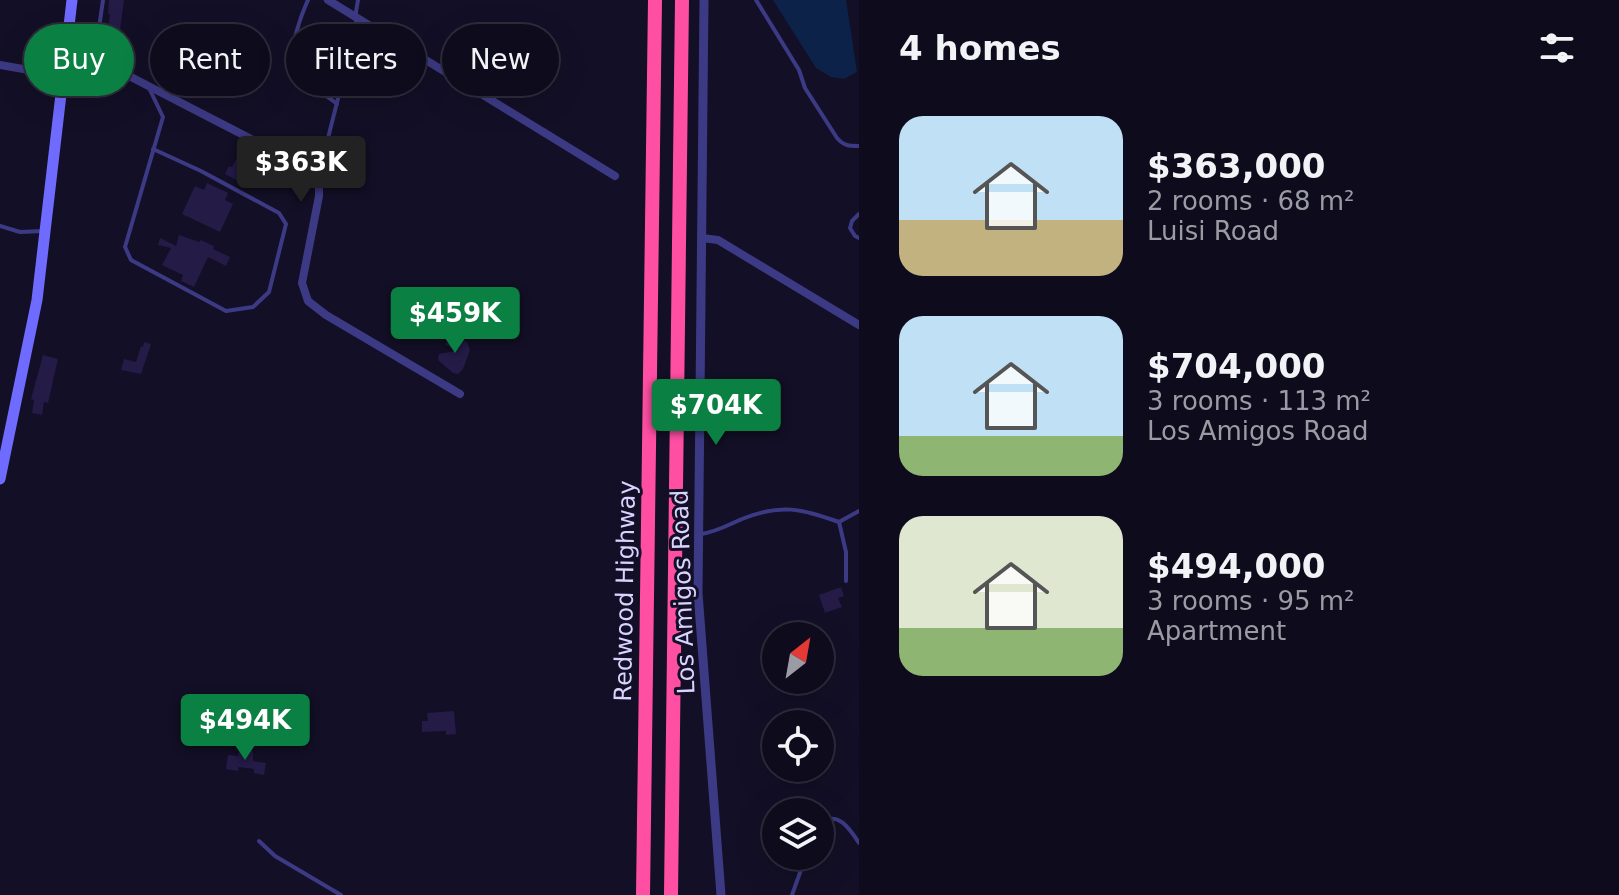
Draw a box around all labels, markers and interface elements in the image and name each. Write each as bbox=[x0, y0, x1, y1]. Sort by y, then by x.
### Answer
chip: Buy bbox=[24, 24, 134, 96]
chip: Rent bbox=[150, 24, 270, 96]
chip: Filters bbox=[286, 24, 426, 96]
chip: New bbox=[442, 24, 559, 96]
icon: filters bbox=[1535, 26, 1579, 70]
text: 4 homes bbox=[899, 28, 1061, 68]
pin: $363K bbox=[245, 136, 357, 204]
text: $363,000 bbox=[1147, 146, 1326, 186]
text: $363K bbox=[255, 147, 347, 177]
icon: home bbox=[963, 148, 1059, 244]
text: 2 rooms · 68 m² bbox=[1147, 186, 1355, 216]
text: Luisi Road bbox=[1147, 216, 1279, 246]
pin: $459K bbox=[399, 287, 511, 355]
text: $459K bbox=[409, 298, 501, 328]
text: $704,000 bbox=[1147, 346, 1326, 386]
icon: home bbox=[963, 348, 1059, 444]
pin: $704K bbox=[660, 379, 772, 447]
text: 3 rooms · 113 m² bbox=[1147, 386, 1371, 416]
text: $704K bbox=[670, 390, 762, 420]
text: Los Amigos Road bbox=[1147, 416, 1369, 446]
street label: Redwood Highway bbox=[609, 480, 641, 702]
street label: Los Amigos Road bbox=[665, 489, 701, 695]
text: $494,000 bbox=[1147, 546, 1326, 586]
icon: home bbox=[963, 548, 1059, 644]
text: 3 rooms · 95 m² bbox=[1147, 586, 1355, 616]
text: Apartment bbox=[1147, 616, 1286, 646]
north arrow bbox=[762, 622, 834, 694]
map controls bbox=[762, 622, 834, 870]
pin: $494K bbox=[189, 694, 301, 762]
text: $494K bbox=[199, 705, 291, 735]
button: locate bbox=[762, 710, 834, 782]
button: layers bbox=[762, 798, 834, 870]

